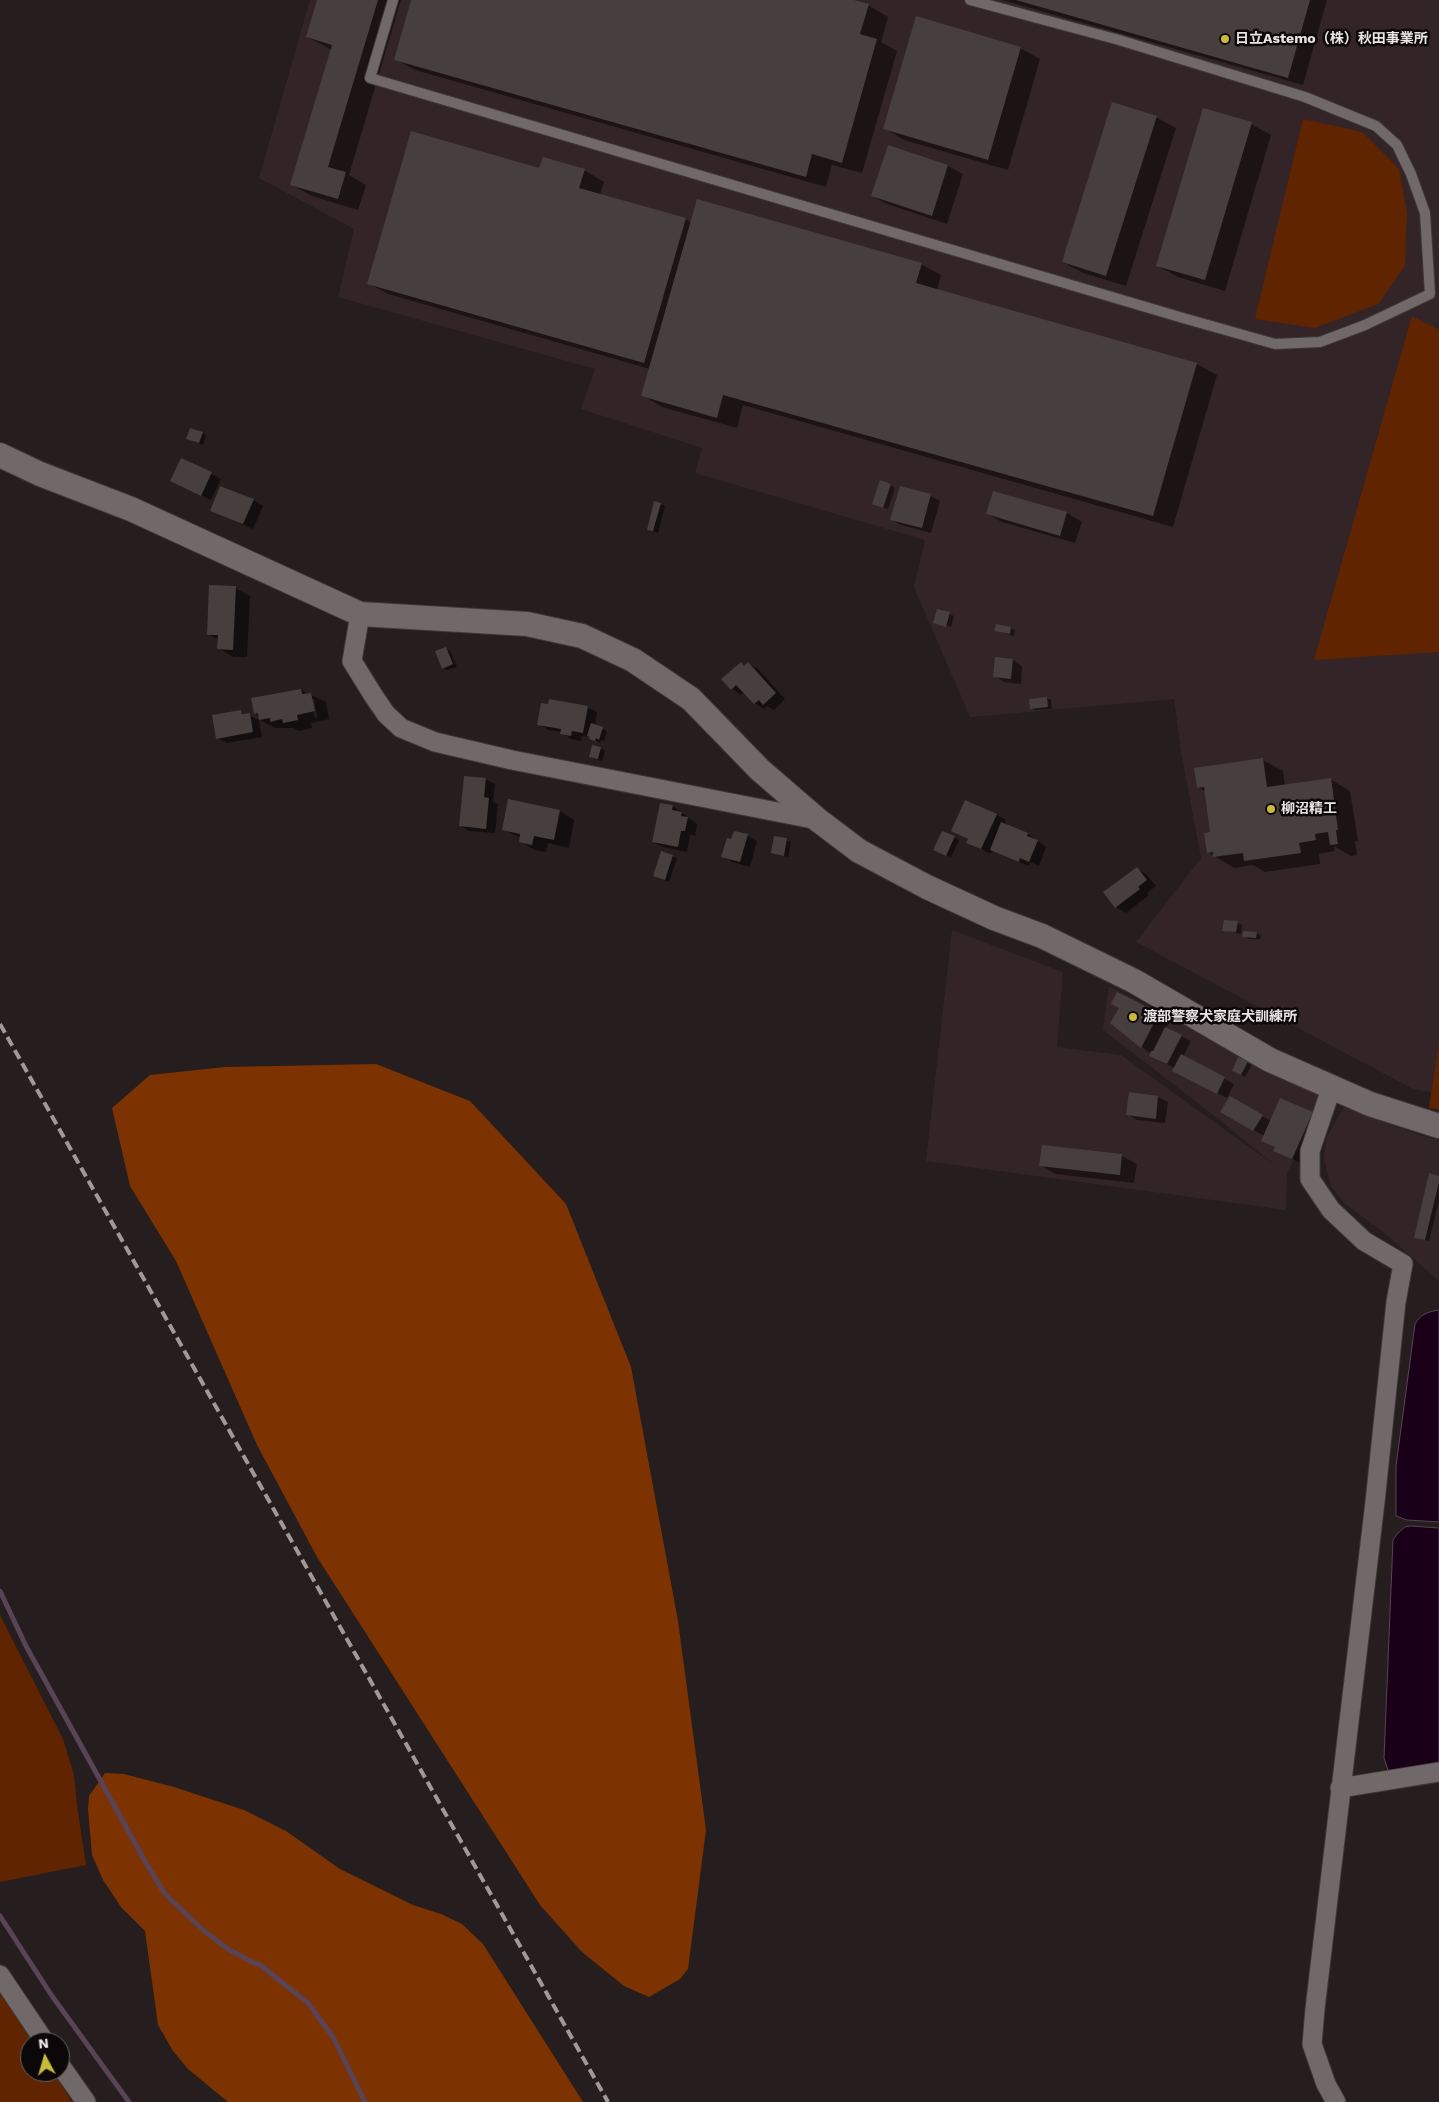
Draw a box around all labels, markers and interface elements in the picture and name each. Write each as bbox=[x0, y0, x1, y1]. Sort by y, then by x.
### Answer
place label: 日立Astemo（株）秋田事業所 bbox=[1235, 31, 1428, 47]
marker: 日立Astemo（株）秋田事業所 bbox=[1219, 33, 1231, 45]
place label: 柳沼精工 bbox=[1281, 801, 1337, 817]
marker: 柳沼精工 bbox=[1265, 803, 1277, 815]
place label: 渡部警察犬家庭犬訓練所 bbox=[1143, 1009, 1297, 1025]
marker: 渡部警察犬家庭犬訓練所 bbox=[1127, 1011, 1139, 1023]
north arrow bbox=[20, 2032, 70, 2082]
text: N bbox=[38, 2035, 50, 2052]

